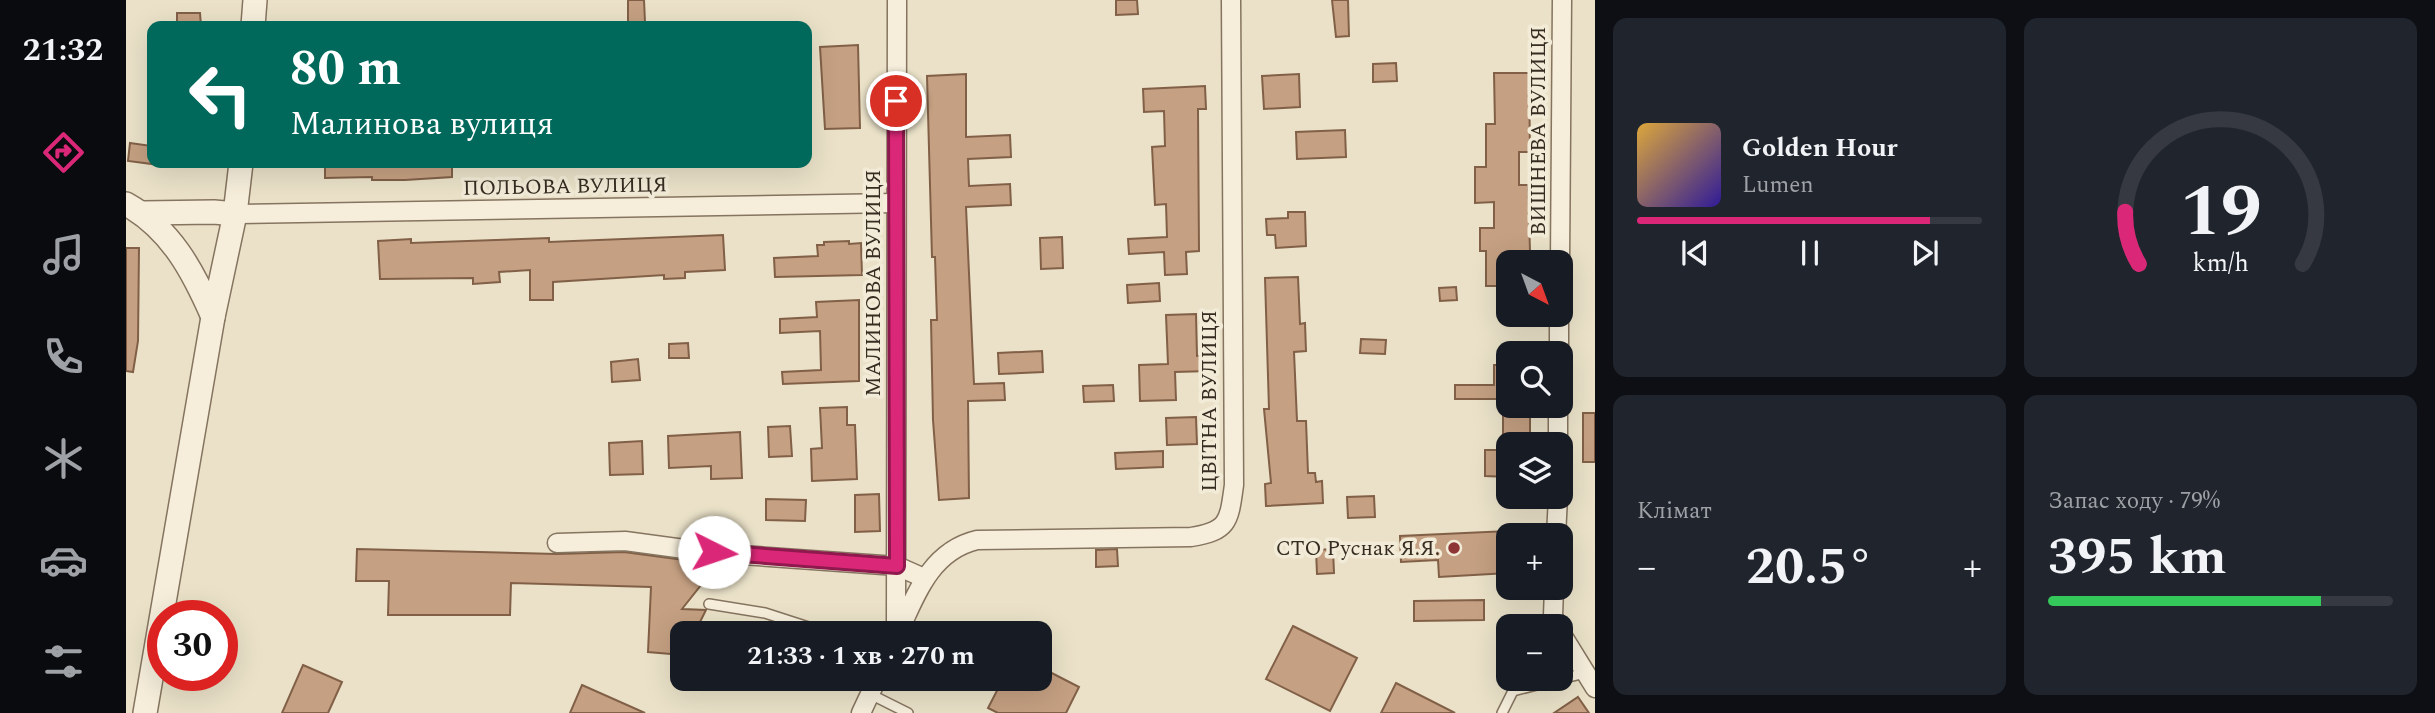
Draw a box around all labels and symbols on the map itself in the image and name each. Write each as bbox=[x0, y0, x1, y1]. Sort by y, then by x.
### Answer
street label: ВИШНЕВА ВУЛИЦЯ bbox=[1523, 26, 1555, 236]
pin bbox=[866, 71, 926, 131]
street label: ПОЛЬОВА ВУЛИЦЯ bbox=[463, 169, 667, 205]
street label: МАЛИНОВА ВУЛИЦЯ bbox=[858, 169, 890, 397]
north arrow bbox=[1496, 250, 1573, 327]
street label: ЦВІТНА ВУЛИЦЯ bbox=[1194, 310, 1226, 492]
position arrow bbox=[677, 515, 751, 589]
place label: СТО Руснак Я.Я. bbox=[1276, 533, 1440, 565]
marker: СТО Руснак Я.Я. bbox=[1446, 540, 1462, 556]
speed limit sign: 30 bbox=[147, 600, 238, 691]

